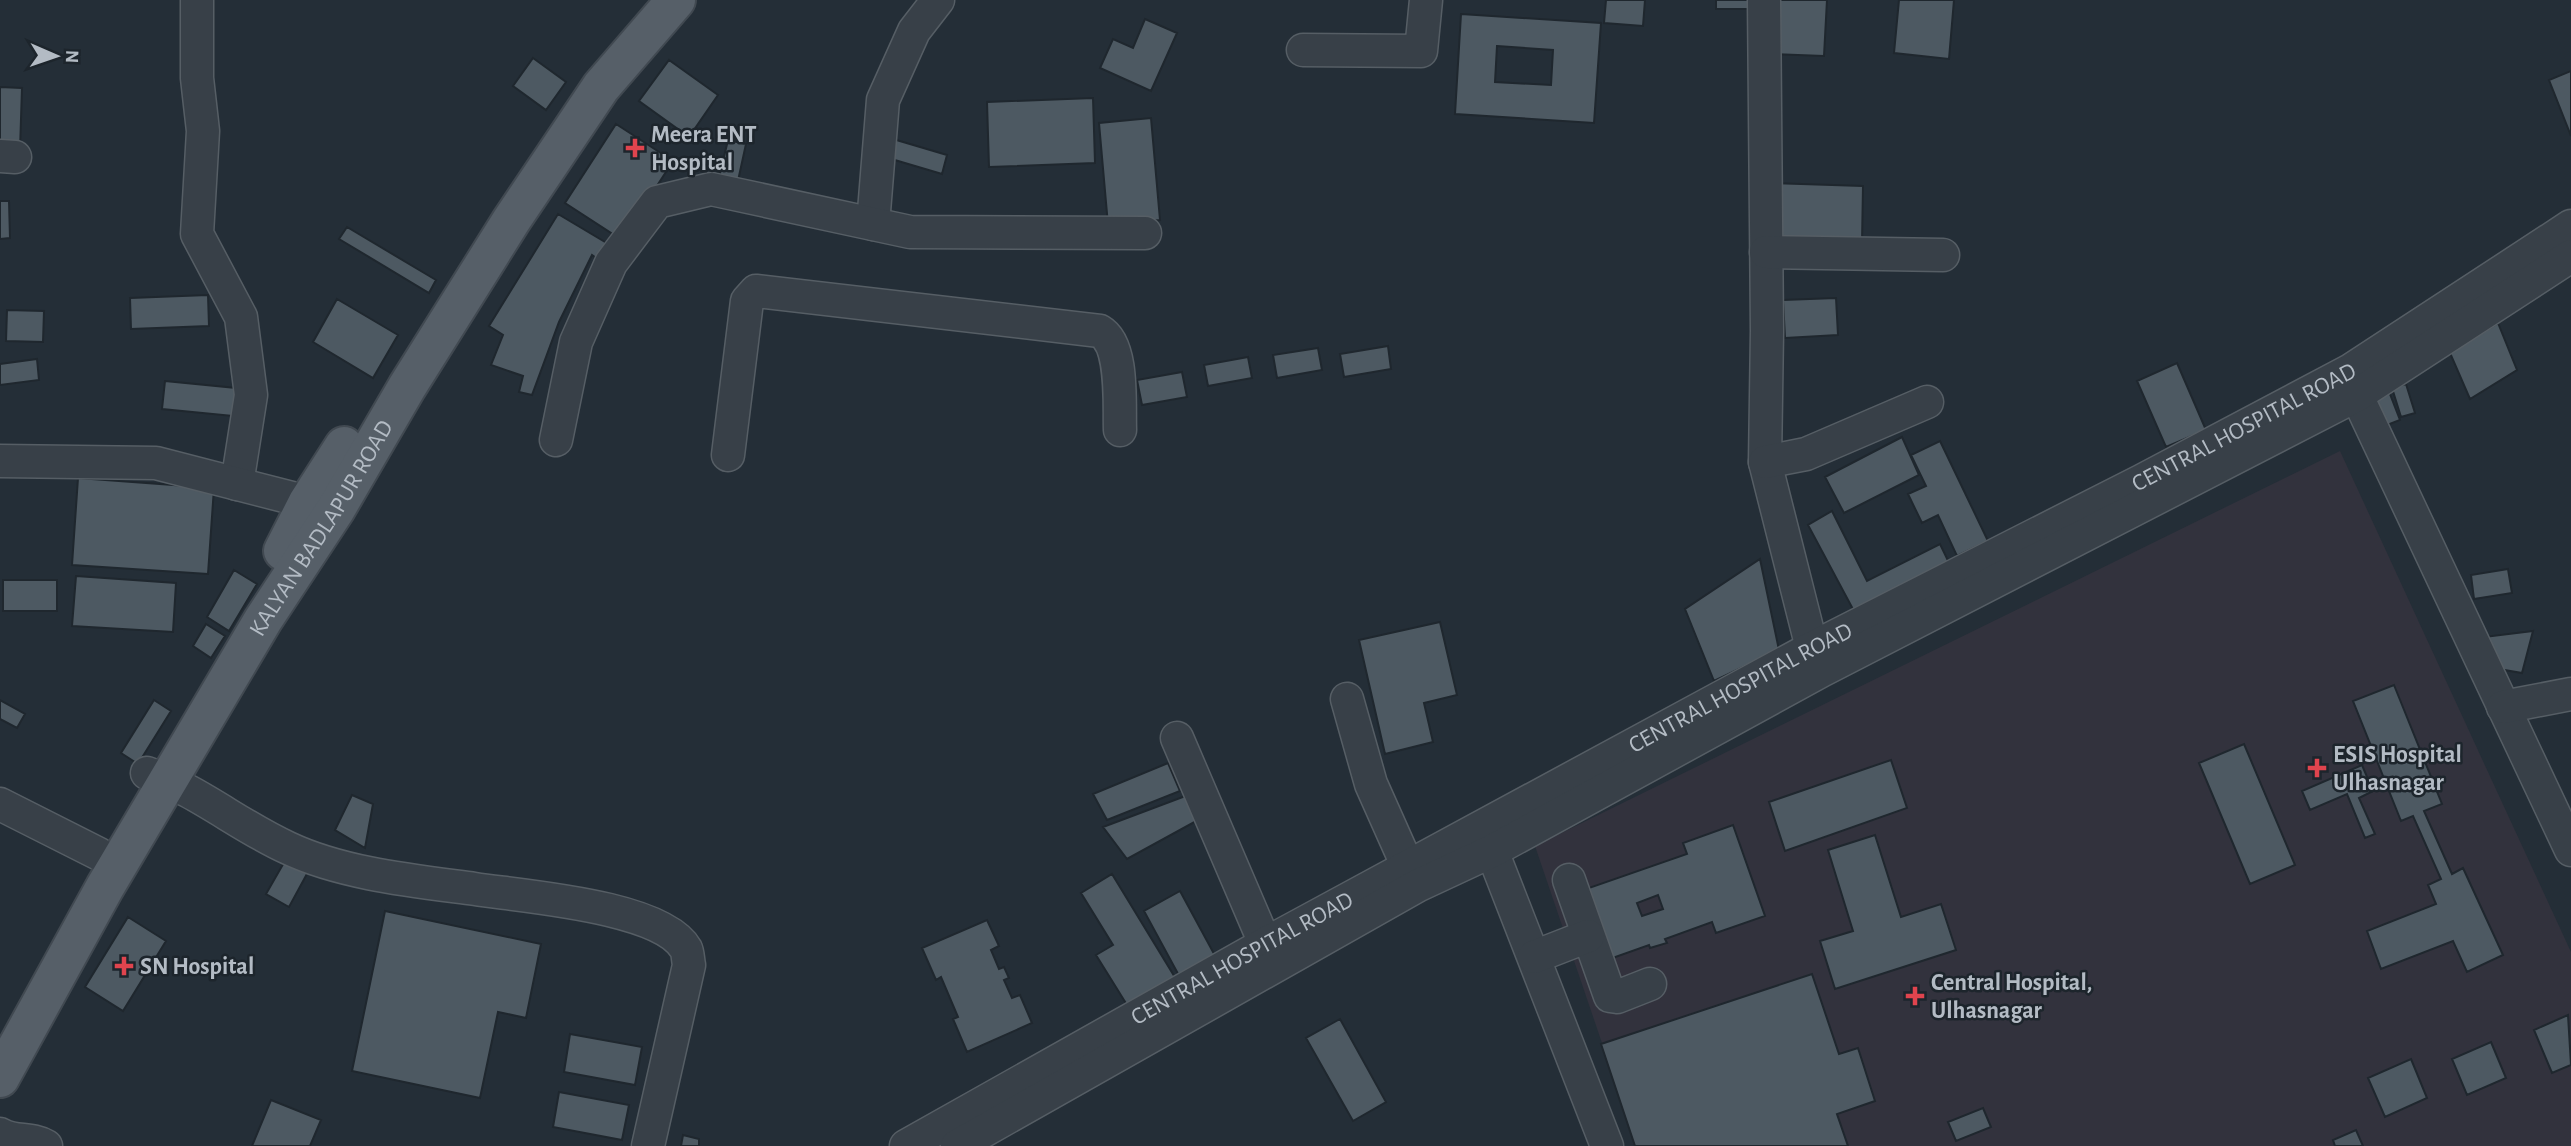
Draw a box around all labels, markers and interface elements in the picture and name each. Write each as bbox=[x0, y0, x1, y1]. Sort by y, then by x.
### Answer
north arrow bbox=[21, 21, 91, 91]
text: N bbox=[62, 50, 81, 63]
place label: Meera ENT Hospital bbox=[651, 123, 756, 175]
marker: Meera ENT Hospital bbox=[625, 138, 645, 158]
street label: CENTRAL HOSPITAL ROAD bbox=[2128, 359, 2360, 497]
street label: KALYAN BADLAPUR ROAD bbox=[245, 416, 398, 641]
street label: CENTRAL HOSPITAL ROAD bbox=[1625, 619, 1856, 758]
place label: ESIS Hospital Ulhasnagar bbox=[2333, 743, 2462, 795]
marker: ESIS Hospital Ulhasnagar bbox=[2307, 758, 2327, 778]
street label: CENTRAL HOSPITAL ROAD bbox=[1127, 888, 1357, 1030]
place label: SN Hospital bbox=[140, 955, 254, 979]
marker: SN Hospital bbox=[114, 956, 134, 976]
place label: Central Hospital, Ulhasnagar bbox=[1931, 971, 2092, 1023]
marker: Central Hospital, Ulhasnagar bbox=[1905, 986, 1925, 1006]

